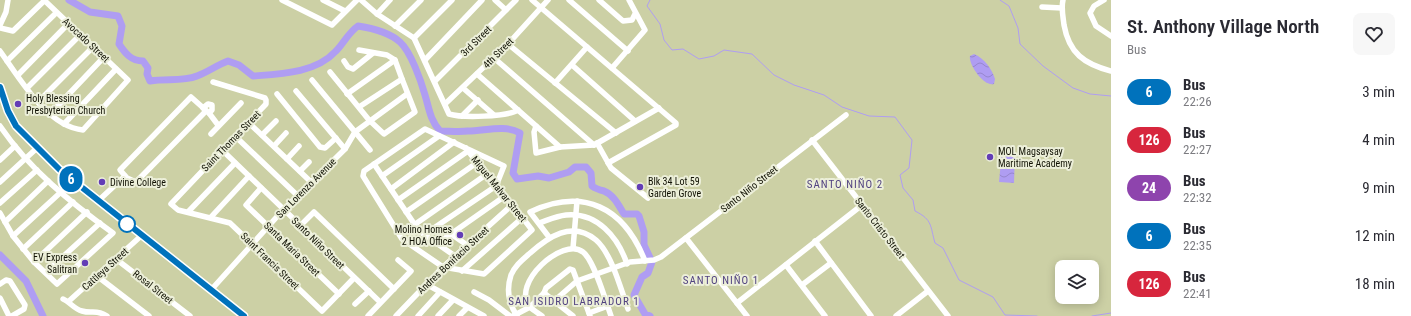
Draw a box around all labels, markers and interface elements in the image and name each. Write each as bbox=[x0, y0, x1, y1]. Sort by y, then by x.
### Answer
button: heart bbox=[1353, 13, 1395, 55]
text: St. Anthony Village North bbox=[1127, 15, 1319, 38]
street label: Avocado Street bbox=[60, 16, 112, 64]
street label: 3rd Street bbox=[458, 23, 494, 59]
street label: 4th Street bbox=[481, 35, 516, 70]
text: Bus bbox=[1127, 42, 1146, 57]
text: Bus bbox=[1183, 76, 1206, 94]
text: 3 min bbox=[1362, 83, 1395, 101]
text: 6 bbox=[1145, 84, 1153, 100]
place label: Holy Blessing Presbyterian Church bbox=[26, 93, 106, 116]
text: 22:26 bbox=[1183, 94, 1212, 109]
marker: Holy Blessing Presbyterian Church bbox=[13, 99, 23, 109]
street label: Saint Thomas Street bbox=[199, 108, 263, 174]
text: Bus bbox=[1183, 124, 1206, 142]
text: 4 min bbox=[1362, 131, 1395, 149]
text: 126 bbox=[1138, 132, 1160, 148]
text: 22:27 bbox=[1183, 142, 1212, 157]
place label: MOL Magsaysay Maritime Academy bbox=[998, 146, 1072, 169]
marker: MOL Magsaysay Maritime Academy bbox=[985, 152, 995, 162]
street label: Miguel Malvar Street bbox=[469, 154, 529, 224]
street label: San Lorenzo Avenue bbox=[274, 156, 338, 220]
street label: Santo Niño Street bbox=[718, 163, 780, 215]
line badge: 6 bbox=[58, 166, 84, 192]
text: 6 bbox=[67, 171, 75, 187]
text: Bus bbox=[1183, 172, 1206, 190]
place label: Blk 34 Lot 59 Garden Grove bbox=[648, 176, 701, 199]
marker: Divine College bbox=[97, 177, 107, 187]
place label: Divine College bbox=[110, 177, 166, 188]
district label: SANTO NIÑO 2 bbox=[807, 178, 883, 191]
text: 9 min bbox=[1362, 179, 1395, 197]
text: 24 bbox=[1142, 180, 1156, 196]
marker: Blk 34 Lot 59 Garden Grove bbox=[635, 182, 645, 192]
text: 22:32 bbox=[1183, 190, 1212, 205]
street label: Santo Cristo Street bbox=[853, 195, 907, 261]
unlabelled marker bbox=[118, 215, 136, 233]
street label: Santo Niño Street bbox=[289, 215, 347, 271]
street label: Santa Maria Street bbox=[262, 220, 322, 278]
text: Bus bbox=[1183, 220, 1206, 238]
place label: Molino Homes 2 HOA Office bbox=[395, 224, 452, 247]
street label: Andres Bonifacio Street bbox=[415, 224, 491, 296]
text: 12 min bbox=[1355, 227, 1395, 245]
text: 6 bbox=[1145, 228, 1153, 244]
street label: Saint Francis Street bbox=[239, 230, 301, 292]
marker: Molino Homes 2 HOA Office bbox=[455, 230, 465, 240]
text: 22:35 bbox=[1183, 238, 1212, 253]
street label: Cattleya Street bbox=[80, 246, 130, 292]
place label: EV Express Salitran bbox=[33, 252, 77, 275]
marker: EV Express Salitran bbox=[80, 258, 90, 268]
map controls bbox=[1055, 260, 1099, 304]
button: layers bbox=[1055, 260, 1099, 304]
street label: Rosal Street bbox=[131, 268, 175, 306]
text: Bus bbox=[1183, 268, 1206, 286]
district label: SANTO NIÑO 1 bbox=[683, 274, 759, 287]
text: 18 min bbox=[1355, 275, 1395, 293]
text: 126 bbox=[1138, 276, 1160, 292]
text: 22:41 bbox=[1183, 286, 1212, 301]
district label: SAN ISIDRO LABRADOR 1 bbox=[508, 295, 640, 308]

